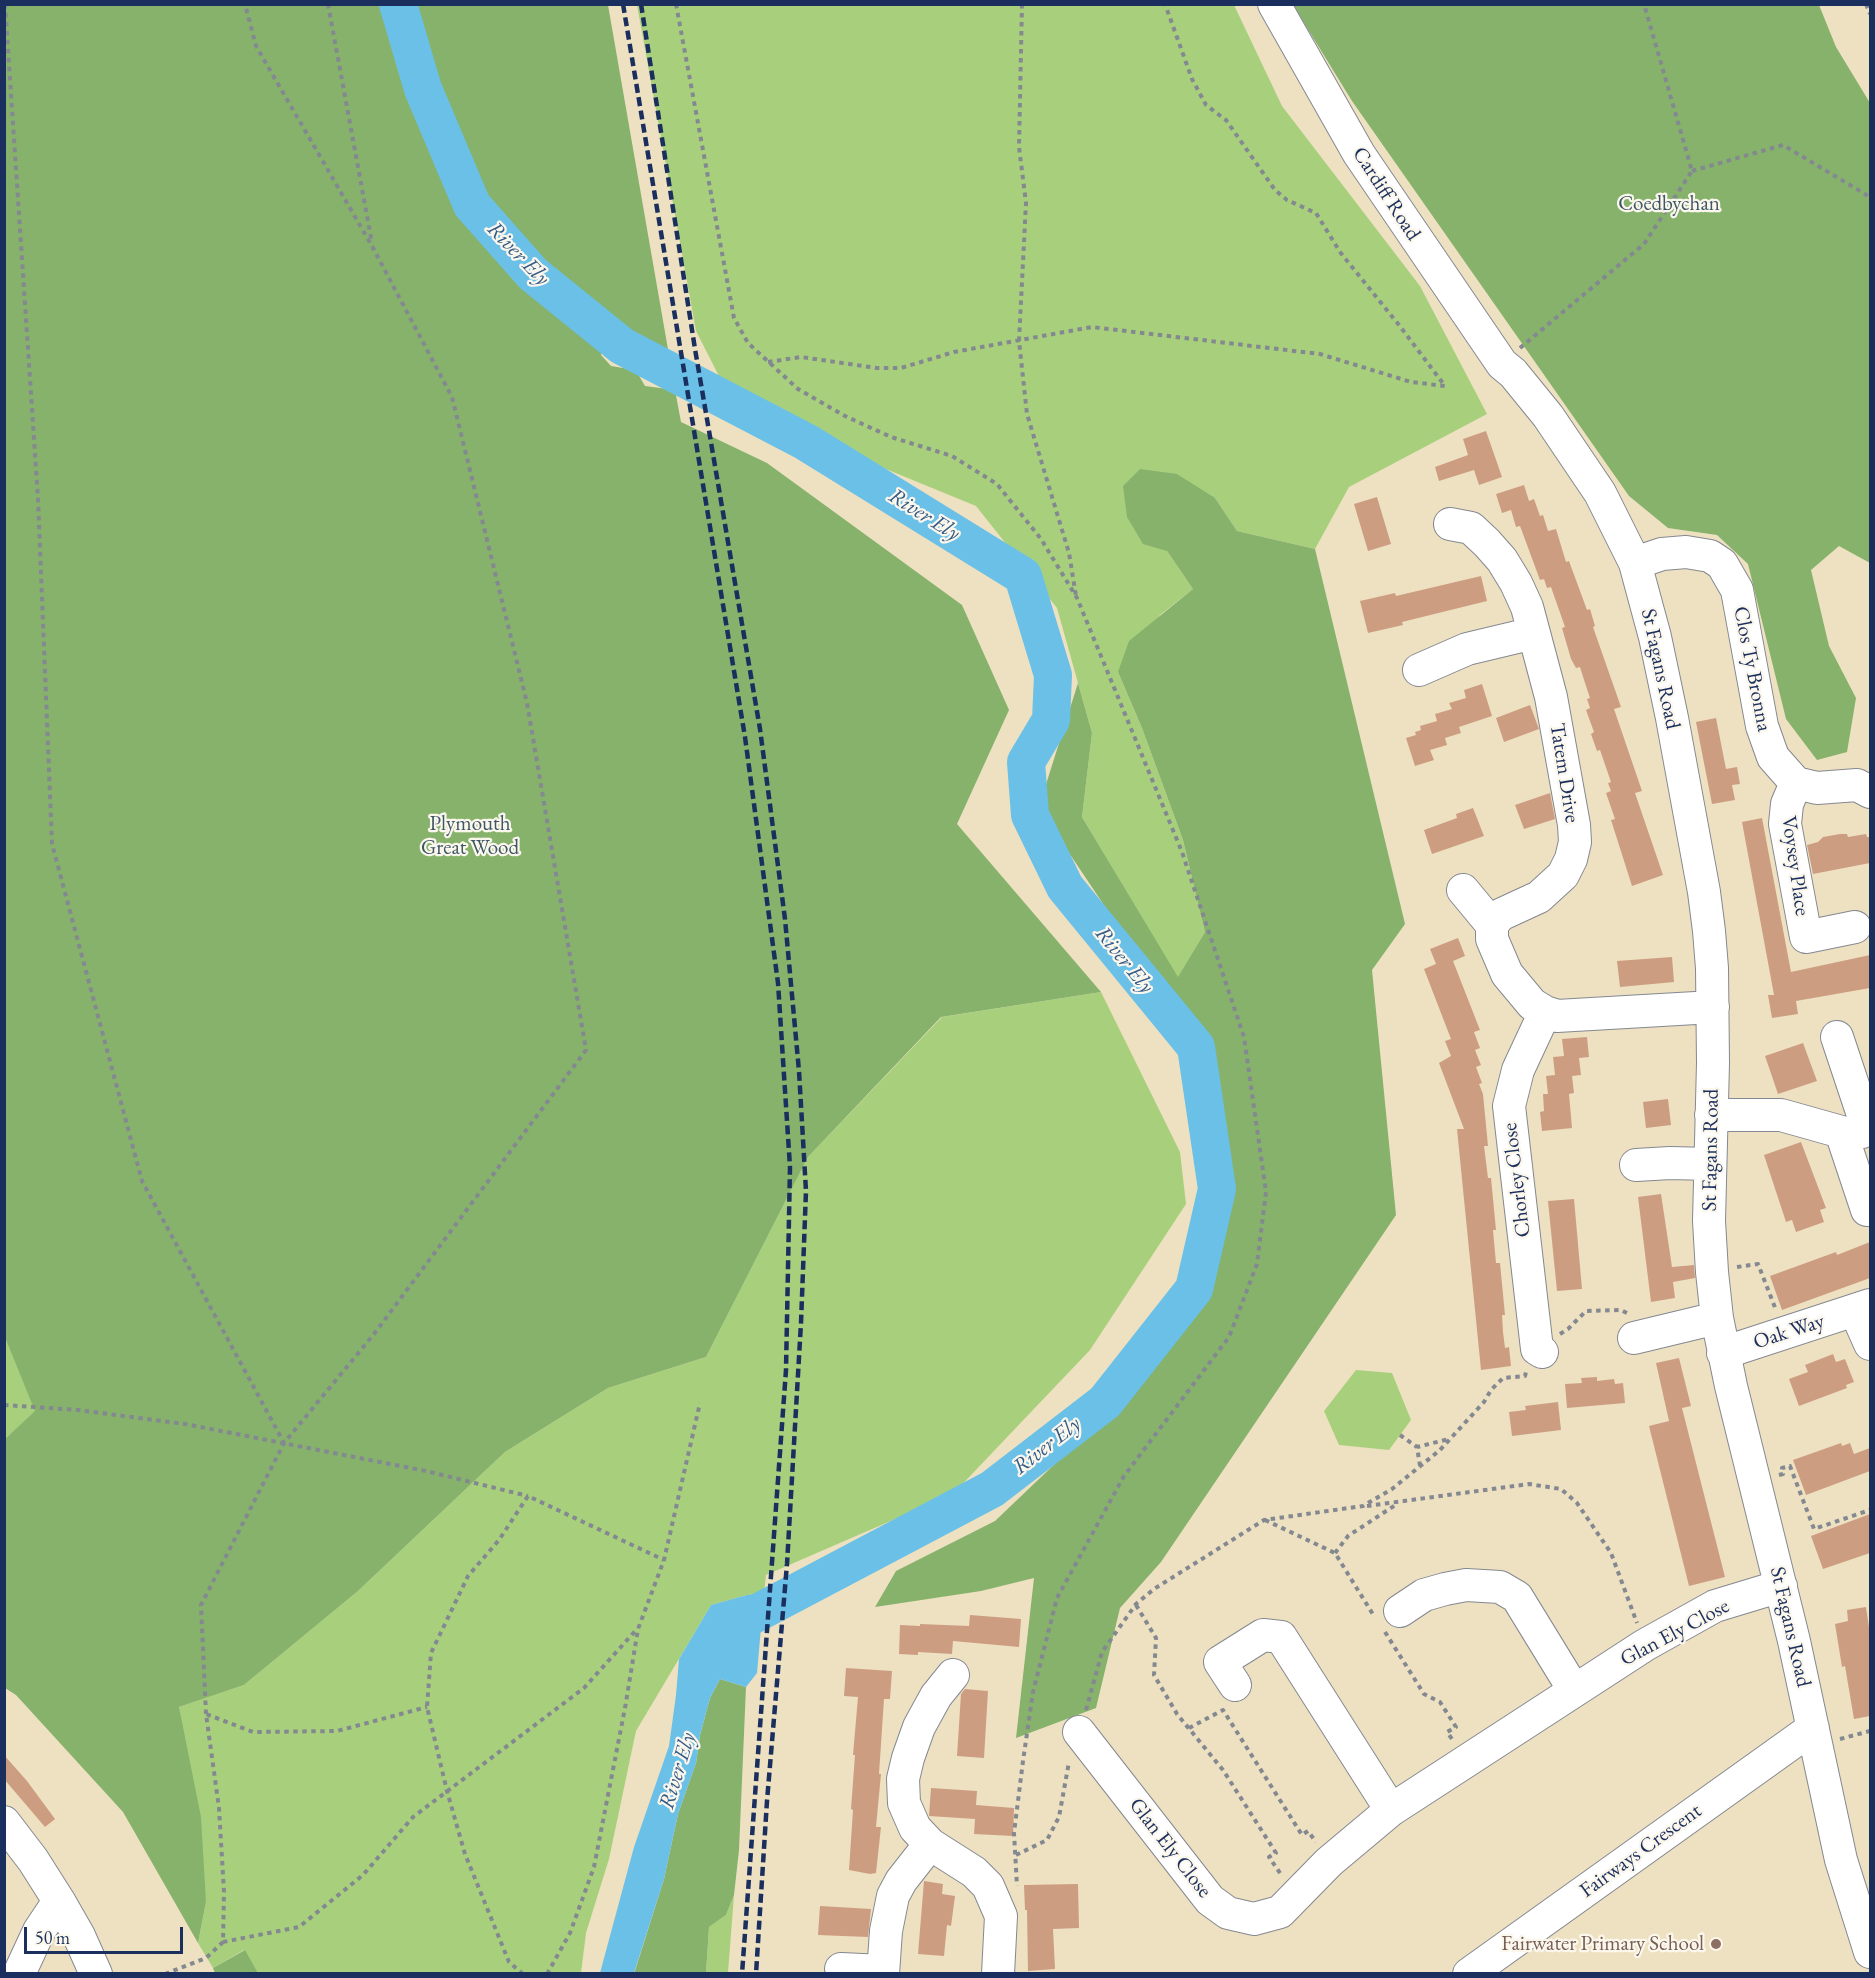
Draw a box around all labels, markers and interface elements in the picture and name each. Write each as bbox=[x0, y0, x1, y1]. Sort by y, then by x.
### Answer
street label: Cardiff Road bbox=[1346, 143, 1426, 245]
park label: Coedbychan bbox=[1618, 191, 1720, 217]
water label: River Ely bbox=[481, 217, 555, 291]
water label: River Ely bbox=[884, 483, 964, 547]
street label: Clos Ty Bronna bbox=[1728, 604, 1776, 734]
street label: St Fagans Road bbox=[1635, 606, 1685, 732]
street label: Tatem Drive bbox=[1544, 721, 1584, 825]
park label: Plymouth Great Wood bbox=[421, 811, 519, 861]
street label: Voysey Place bbox=[1776, 814, 1814, 918]
water label: River Ely bbox=[1089, 921, 1159, 999]
street label: St Fagans Road bbox=[1697, 1088, 1725, 1212]
street label: Chorley Close bbox=[1497, 1121, 1537, 1239]
street label: Oak Way bbox=[1750, 1309, 1828, 1355]
water label: River Ely bbox=[1008, 1411, 1086, 1481]
street label: St Fagans Road bbox=[1764, 1564, 1816, 1690]
street label: Glan Ely Close bbox=[1616, 1594, 1734, 1672]
water label: River Ely bbox=[654, 1730, 702, 1812]
street label: Glan Ely Close bbox=[1123, 1793, 1217, 1903]
street label: Fairways Crescent bbox=[1575, 1798, 1707, 1904]
scale bar bbox=[27, 1915, 186, 1953]
text: 50 m bbox=[35, 1926, 70, 1949]
place label: Fairwater Primary School bbox=[1501, 1931, 1704, 1957]
marker: Fairwater Primary School bbox=[1709, 1937, 1723, 1951]

